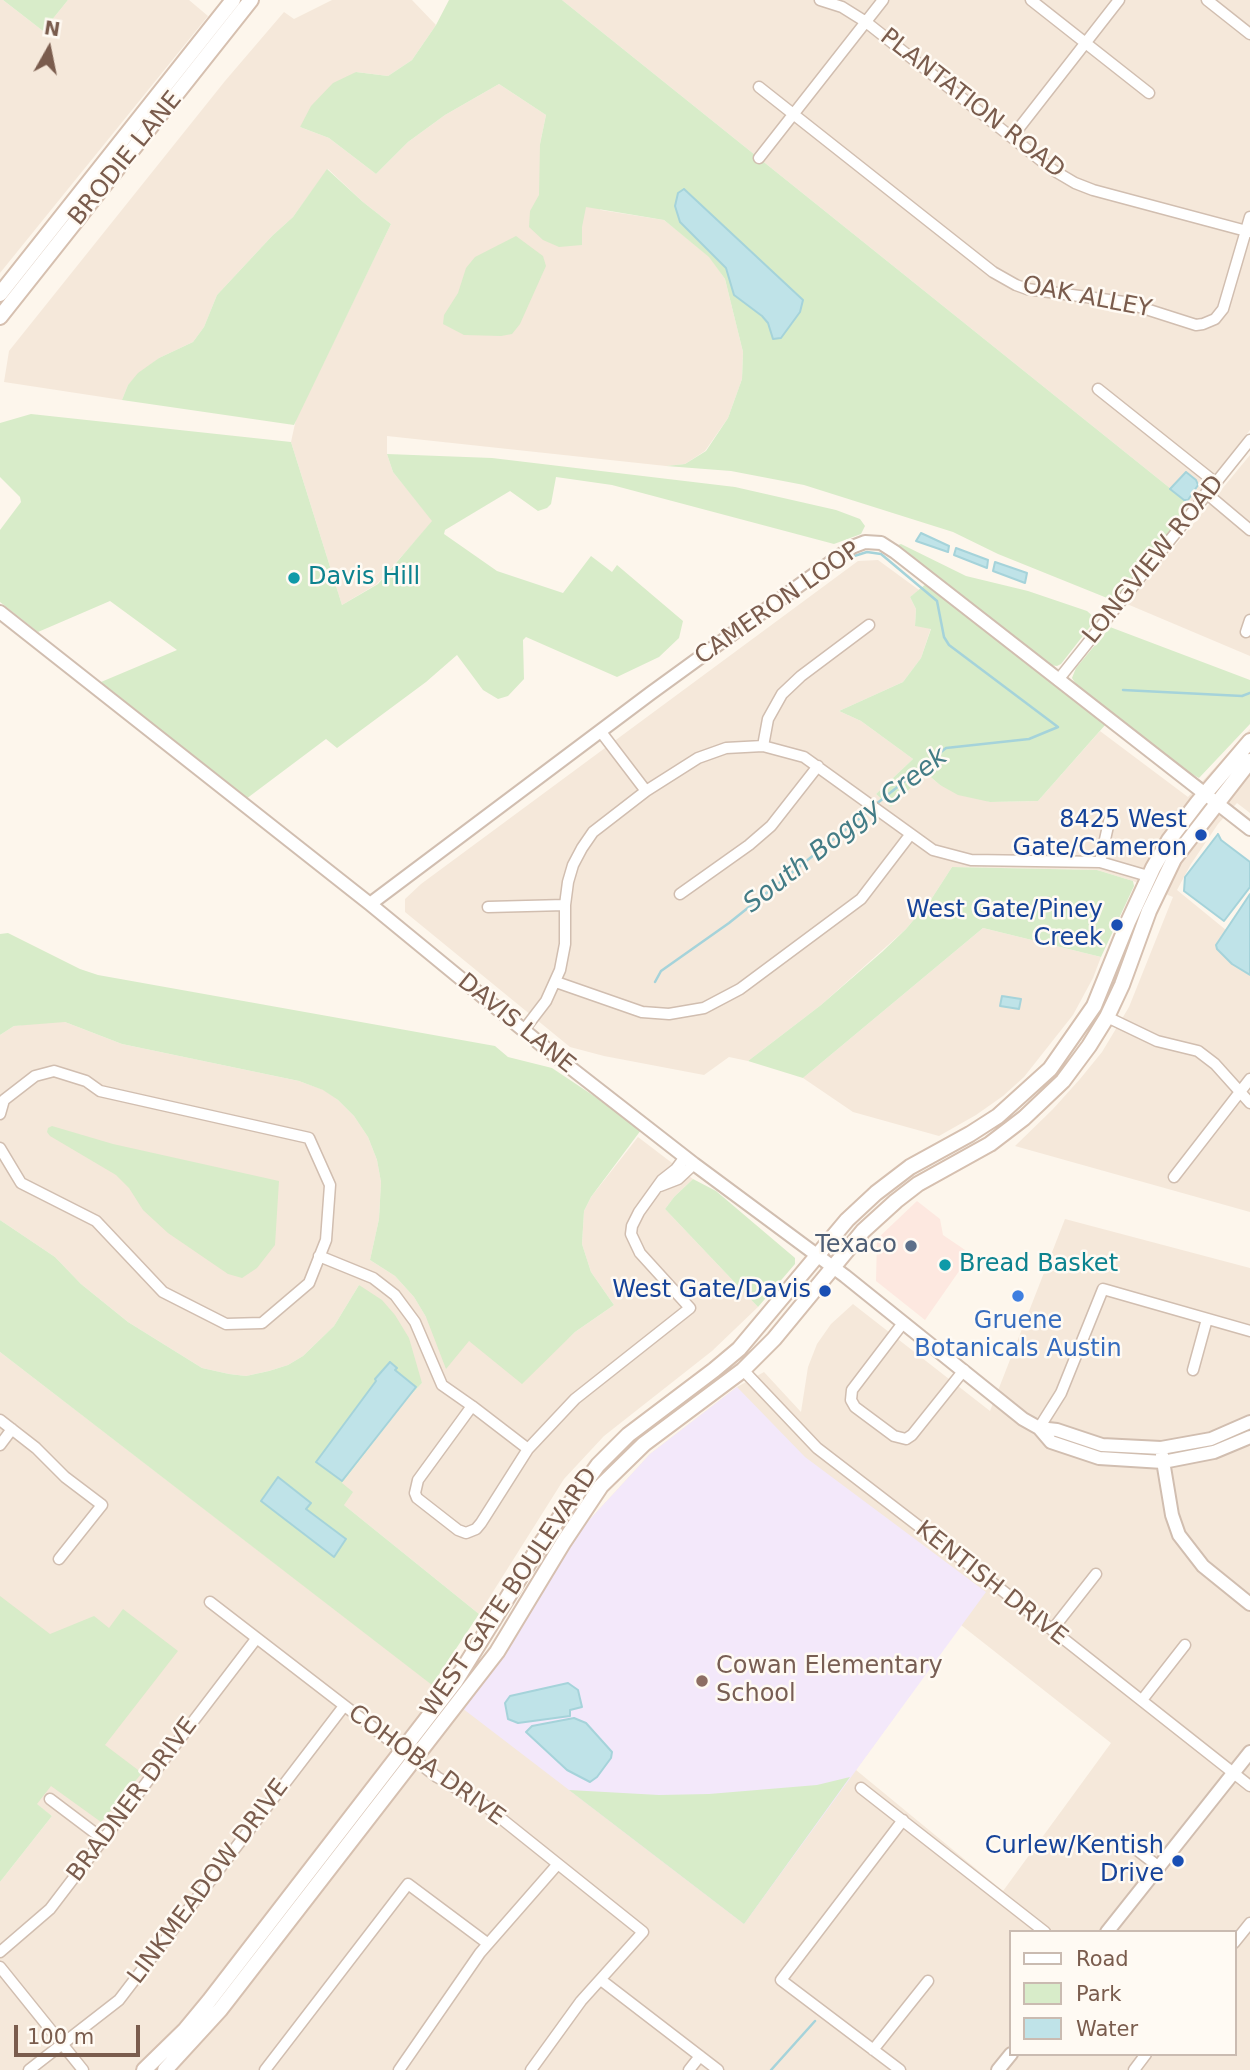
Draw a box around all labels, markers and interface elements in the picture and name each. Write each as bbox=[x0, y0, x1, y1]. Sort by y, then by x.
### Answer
north arrow bbox=[14, 14, 84, 84]
text: N bbox=[43, 16, 62, 40]
street label: PLANTATION ROAD bbox=[874, 23, 1070, 185]
street label: BRODIE LANE bbox=[63, 86, 189, 232]
street label: OAK ALLEY bbox=[1020, 271, 1154, 325]
street label: LONGVIEW ROAD bbox=[1077, 470, 1231, 650]
street label: CAMERON LOOP bbox=[690, 536, 866, 672]
place label: Davis Hill bbox=[308, 564, 420, 592]
marker: Davis Hill bbox=[286, 570, 302, 586]
water label: South Boggy Creek bbox=[738, 742, 954, 920]
place label: 8425 West Gate/Cameron bbox=[1013, 807, 1187, 863]
marker: 8425 West Gate/Cameron bbox=[1193, 827, 1209, 843]
place label: West Gate/Piney Creek bbox=[906, 897, 1103, 953]
marker: West Gate/Piney Creek bbox=[1109, 917, 1125, 933]
street label: DAVIS LANE bbox=[451, 968, 581, 1080]
place label: Texaco bbox=[815, 1232, 897, 1260]
marker: Texaco bbox=[903, 1238, 919, 1254]
place label: Bread Basket bbox=[959, 1251, 1118, 1279]
marker: Bread Basket bbox=[937, 1257, 953, 1273]
place label: West Gate/Davis bbox=[612, 1277, 811, 1305]
marker: West Gate/Davis bbox=[817, 1283, 833, 1299]
marker: Gruene Botanicals Austin bbox=[1010, 1288, 1026, 1304]
place label: Gruene Botanicals Austin bbox=[914, 1308, 1122, 1364]
street label: WEST GATE BOULEVARD bbox=[416, 1463, 604, 1723]
street label: KENTISH DRIVE bbox=[909, 1516, 1073, 1652]
place label: Cowan Elementary School bbox=[716, 1653, 943, 1709]
marker: Cowan Elementary School bbox=[694, 1673, 710, 1689]
street label: COHOBA DRIVE bbox=[342, 1699, 510, 1833]
street label: BRADNER DRIVE bbox=[62, 1712, 204, 1888]
street label: LINKMEADOW DRIVE bbox=[123, 1774, 295, 1990]
place label: Curlew/Kentish Drive bbox=[985, 1833, 1164, 1889]
marker: Curlew/Kentish Drive bbox=[1170, 1853, 1186, 1869]
legend bbox=[1009, 1930, 1236, 2056]
text: Road bbox=[1076, 1947, 1129, 1971]
text: Park bbox=[1076, 1982, 1121, 2006]
scale bar bbox=[18, 2010, 144, 2054]
text: Water bbox=[1076, 2017, 1138, 2041]
text: 100 m bbox=[27, 2025, 94, 2049]

